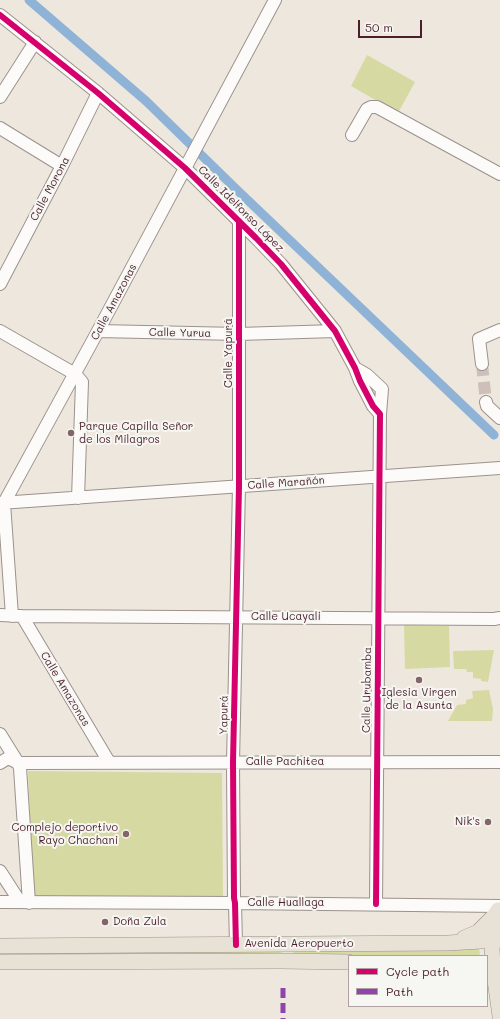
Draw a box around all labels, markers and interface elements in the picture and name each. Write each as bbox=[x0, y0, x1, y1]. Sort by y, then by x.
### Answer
scale bar bbox=[360, 12, 424, 38]
text: 50 m bbox=[365, 19, 393, 35]
street label: Calle Morona bbox=[28, 155, 72, 223]
street label: Calle Idelfonso López bbox=[195, 163, 287, 255]
street label: Calle Amazonas bbox=[88, 261, 140, 343]
street label: Calle Yapurá bbox=[222, 318, 236, 388]
street label: Calle Yurua bbox=[149, 326, 211, 340]
place label: Parque Capilla Señor de los Milagros bbox=[79, 420, 193, 446]
marker: Parque Capilla Señor de los Milagros bbox=[66, 428, 76, 438]
street label: Calle Marañón bbox=[247, 474, 325, 492]
street label: Calle Ucayali bbox=[251, 610, 321, 624]
street label: Calle Urubamba bbox=[360, 647, 374, 733]
street label: Calle Amazonas bbox=[38, 649, 92, 729]
marker: Iglesia Virgen de la Asunta bbox=[414, 675, 424, 685]
place label: Iglesia Virgen de la Asunta bbox=[381, 686, 457, 712]
street label: Yapurá bbox=[217, 695, 231, 735]
street label: Calle Pachitea bbox=[246, 755, 324, 769]
place label: Nik's bbox=[455, 815, 480, 829]
marker: Nik's bbox=[483, 817, 493, 827]
place label: Complejo deportivo Rayo Chachani bbox=[12, 821, 118, 847]
marker: Complejo deportivo Rayo Chachani bbox=[121, 829, 131, 839]
street label: Calle Huallaga bbox=[248, 896, 324, 910]
place label: Doña Zula bbox=[113, 915, 167, 929]
marker: Doña Zula bbox=[100, 917, 110, 927]
street label: Avenida Aeropuerto bbox=[245, 937, 353, 951]
legend bbox=[348, 955, 488, 1007]
text: Cycle path bbox=[386, 963, 449, 979]
text: Path bbox=[386, 983, 413, 999]

